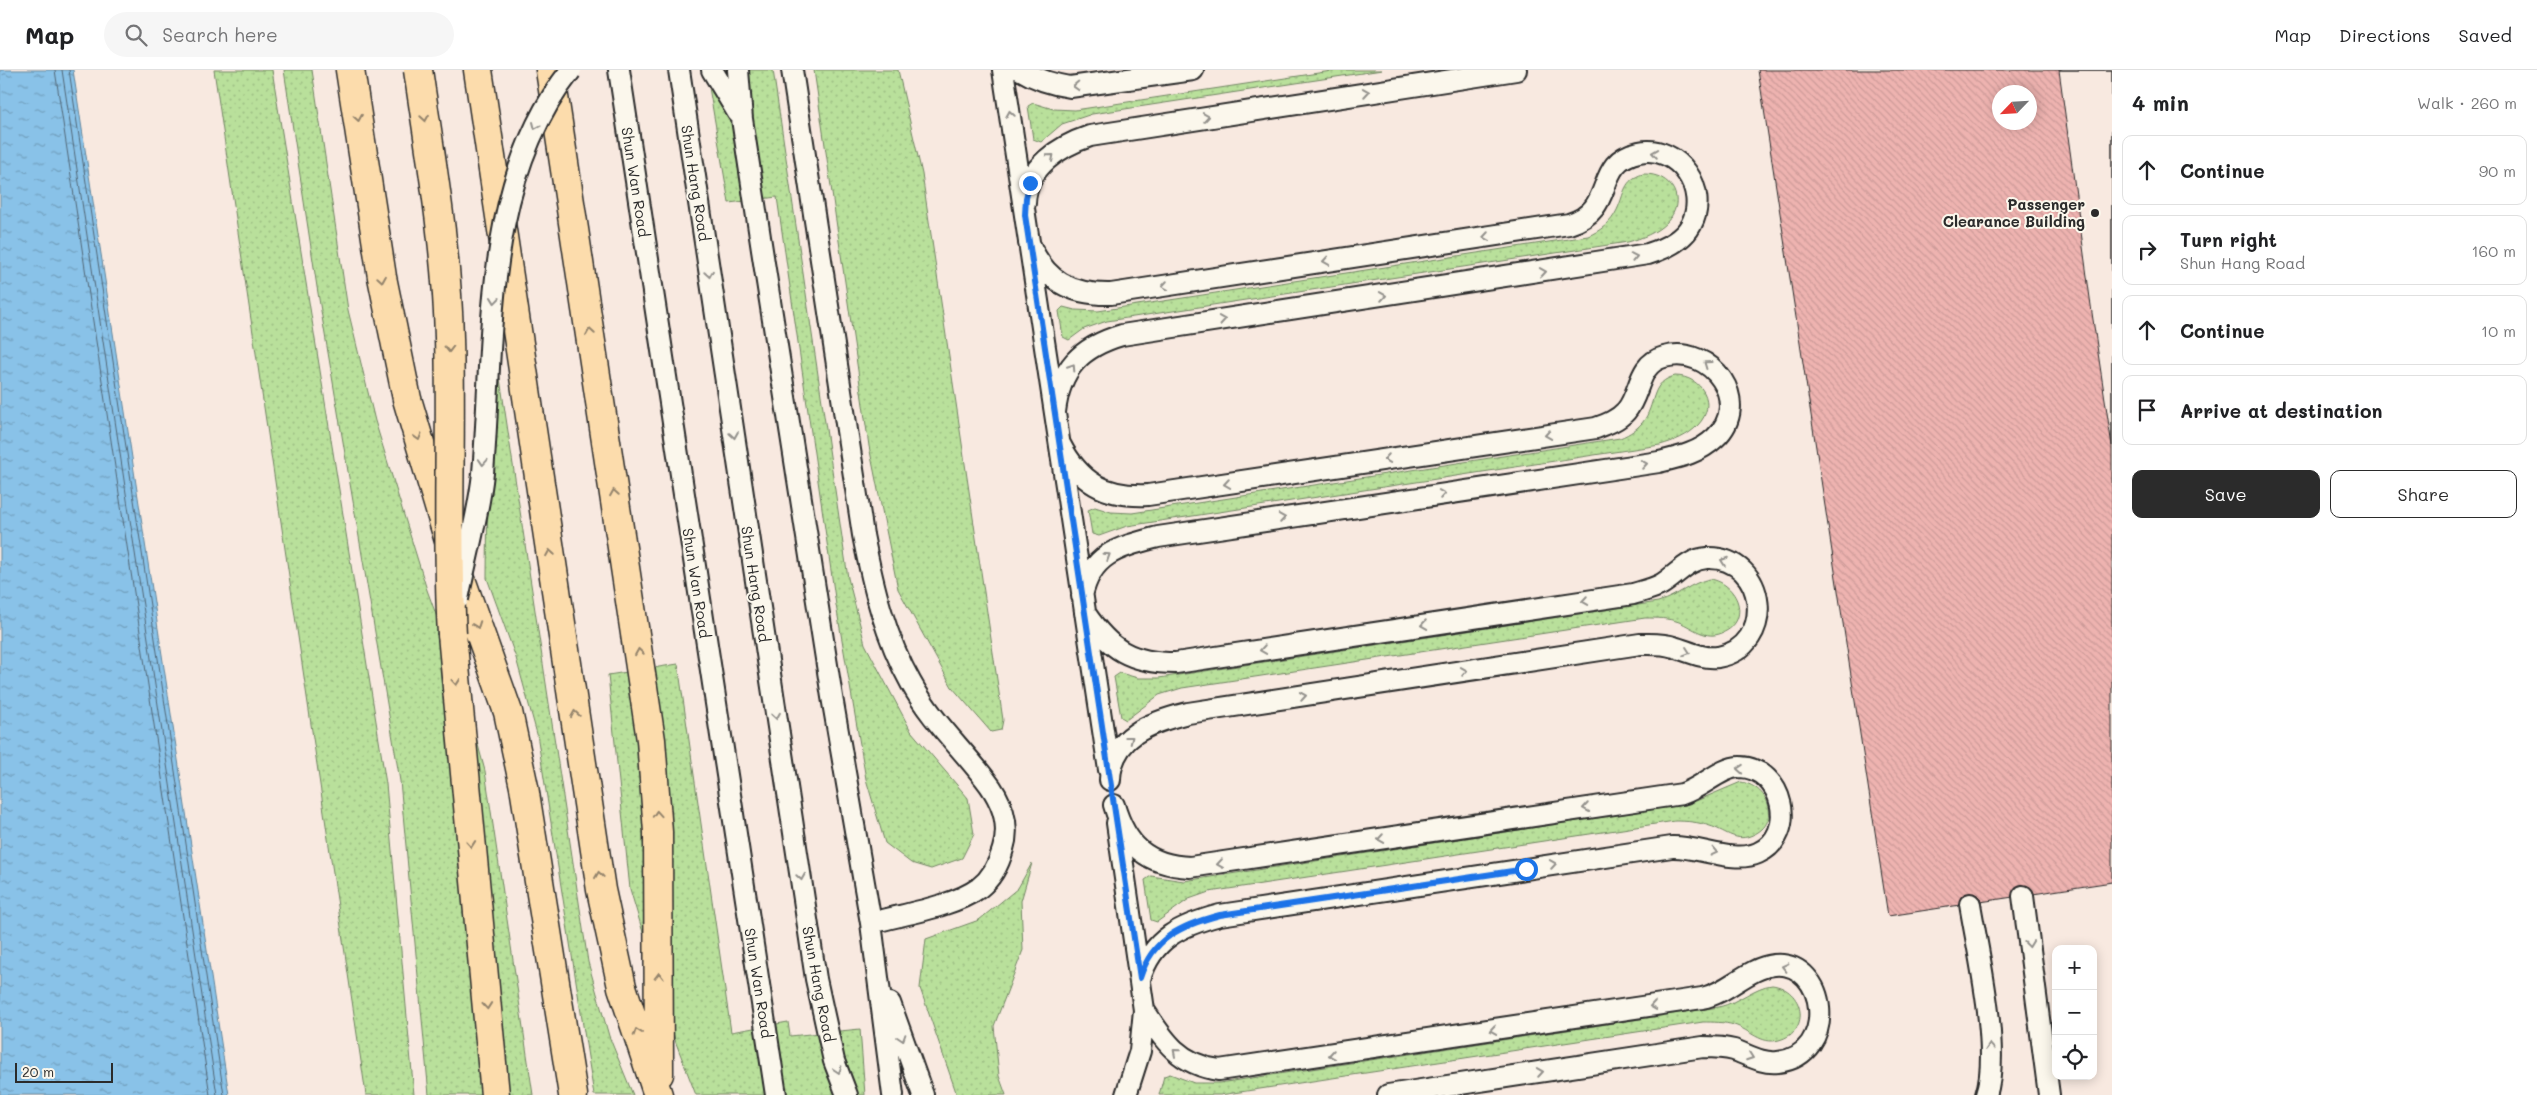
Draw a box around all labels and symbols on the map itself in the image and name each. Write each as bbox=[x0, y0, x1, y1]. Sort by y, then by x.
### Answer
one-way arrow bbox=[1072, 81, 1080, 92]
north arrow bbox=[1992, 85, 2037, 130]
one-way arrow bbox=[1362, 88, 1371, 98]
one-way arrow bbox=[1005, 110, 1016, 118]
one-way arrow bbox=[1201, 112, 1210, 122]
one-way arrow bbox=[352, 114, 362, 123]
one-way arrow bbox=[420, 114, 430, 123]
one-way arrow bbox=[532, 121, 542, 130]
street label: Shun Hang Road bbox=[677, 123, 715, 243]
street label: Shun Wan Road bbox=[617, 126, 655, 238]
one-way arrow bbox=[1650, 149, 1659, 159]
one-way arrow bbox=[1045, 153, 1054, 162]
route end bbox=[1019, 172, 1042, 195]
place label: Passenger Clearance Building bbox=[1943, 194, 2085, 231]
marker: Passenger Clearance Building bbox=[2089, 207, 2101, 219]
one-way arrow bbox=[1482, 231, 1491, 241]
one-way arrow bbox=[1630, 253, 1638, 263]
one-way arrow bbox=[1321, 256, 1330, 266]
one-way arrow bbox=[1539, 267, 1548, 277]
one-way arrow bbox=[704, 270, 714, 278]
one-way arrow bbox=[376, 275, 386, 283]
one-way arrow bbox=[1161, 280, 1169, 290]
one-way arrow bbox=[1379, 291, 1387, 302]
one-way arrow bbox=[490, 297, 501, 305]
one-way arrow bbox=[1218, 316, 1226, 326]
one-way arrow bbox=[585, 328, 595, 337]
one-way arrow bbox=[444, 345, 455, 353]
one-way arrow bbox=[1703, 361, 1713, 370]
one-way arrow bbox=[1066, 363, 1075, 372]
one-way arrow bbox=[1543, 429, 1551, 440]
one-way arrow bbox=[728, 430, 738, 439]
one-way arrow bbox=[412, 433, 422, 441]
one-way arrow bbox=[1383, 454, 1392, 464]
one-way arrow bbox=[478, 459, 489, 467]
one-way arrow bbox=[1640, 459, 1648, 470]
one-way arrow bbox=[1222, 478, 1231, 488]
one-way arrow bbox=[609, 489, 620, 497]
one-way arrow bbox=[1438, 490, 1447, 500]
one-way arrow bbox=[1277, 514, 1286, 524]
street label: Shun Hang Road bbox=[737, 524, 775, 644]
street label: Shun Wan Road bbox=[678, 527, 716, 639]
one-way arrow bbox=[545, 549, 555, 558]
one-way arrow bbox=[1102, 553, 1111, 563]
one-way arrow bbox=[1720, 557, 1729, 567]
one-way arrow bbox=[1580, 595, 1588, 606]
one-way arrow bbox=[1420, 620, 1428, 630]
one-way arrow bbox=[471, 621, 481, 629]
one-way arrow bbox=[1259, 644, 1267, 655]
one-way arrow bbox=[1683, 646, 1691, 656]
one-way arrow bbox=[634, 648, 644, 657]
one-way arrow bbox=[1459, 667, 1468, 677]
one-way arrow bbox=[450, 678, 461, 686]
one-way arrow bbox=[1299, 691, 1307, 701]
one-way arrow bbox=[570, 710, 581, 718]
one-way arrow bbox=[771, 712, 781, 720]
one-way arrow bbox=[1124, 736, 1133, 744]
one-way arrow bbox=[1736, 763, 1744, 774]
one-way arrow bbox=[1581, 803, 1590, 813]
one-way arrow bbox=[652, 810, 663, 818]
one-way arrow bbox=[1377, 834, 1386, 844]
one-way arrow bbox=[466, 840, 477, 848]
one-way arrow bbox=[1710, 846, 1719, 857]
one-way arrow bbox=[1216, 858, 1225, 868]
route start bbox=[1515, 858, 1538, 881]
one-way arrow bbox=[1549, 860, 1558, 870]
one-way arrow bbox=[594, 870, 605, 878]
one-way arrow bbox=[795, 872, 805, 881]
street label: Shun Hang Road bbox=[798, 924, 840, 1044]
street label: Shun Wan Road bbox=[740, 927, 778, 1039]
one-way arrow bbox=[2024, 940, 2034, 948]
one-way arrow bbox=[1781, 962, 1790, 973]
one-way arrow bbox=[654, 972, 664, 980]
one-way arrow bbox=[1649, 1000, 1658, 1010]
one-way arrow bbox=[481, 1002, 492, 1010]
one-way arrow bbox=[1488, 1025, 1497, 1035]
one-way arrow bbox=[633, 1029, 643, 1037]
one-way arrow bbox=[896, 1033, 906, 1042]
one-way arrow bbox=[1985, 1043, 1996, 1051]
one-way arrow bbox=[1172, 1048, 1181, 1057]
one-way arrow bbox=[1328, 1049, 1336, 1059]
one-way arrow bbox=[1746, 1051, 1754, 1061]
scale bar bbox=[15, 1060, 112, 1083]
one-way arrow bbox=[832, 1066, 842, 1074]
one-way arrow bbox=[1536, 1067, 1544, 1078]

